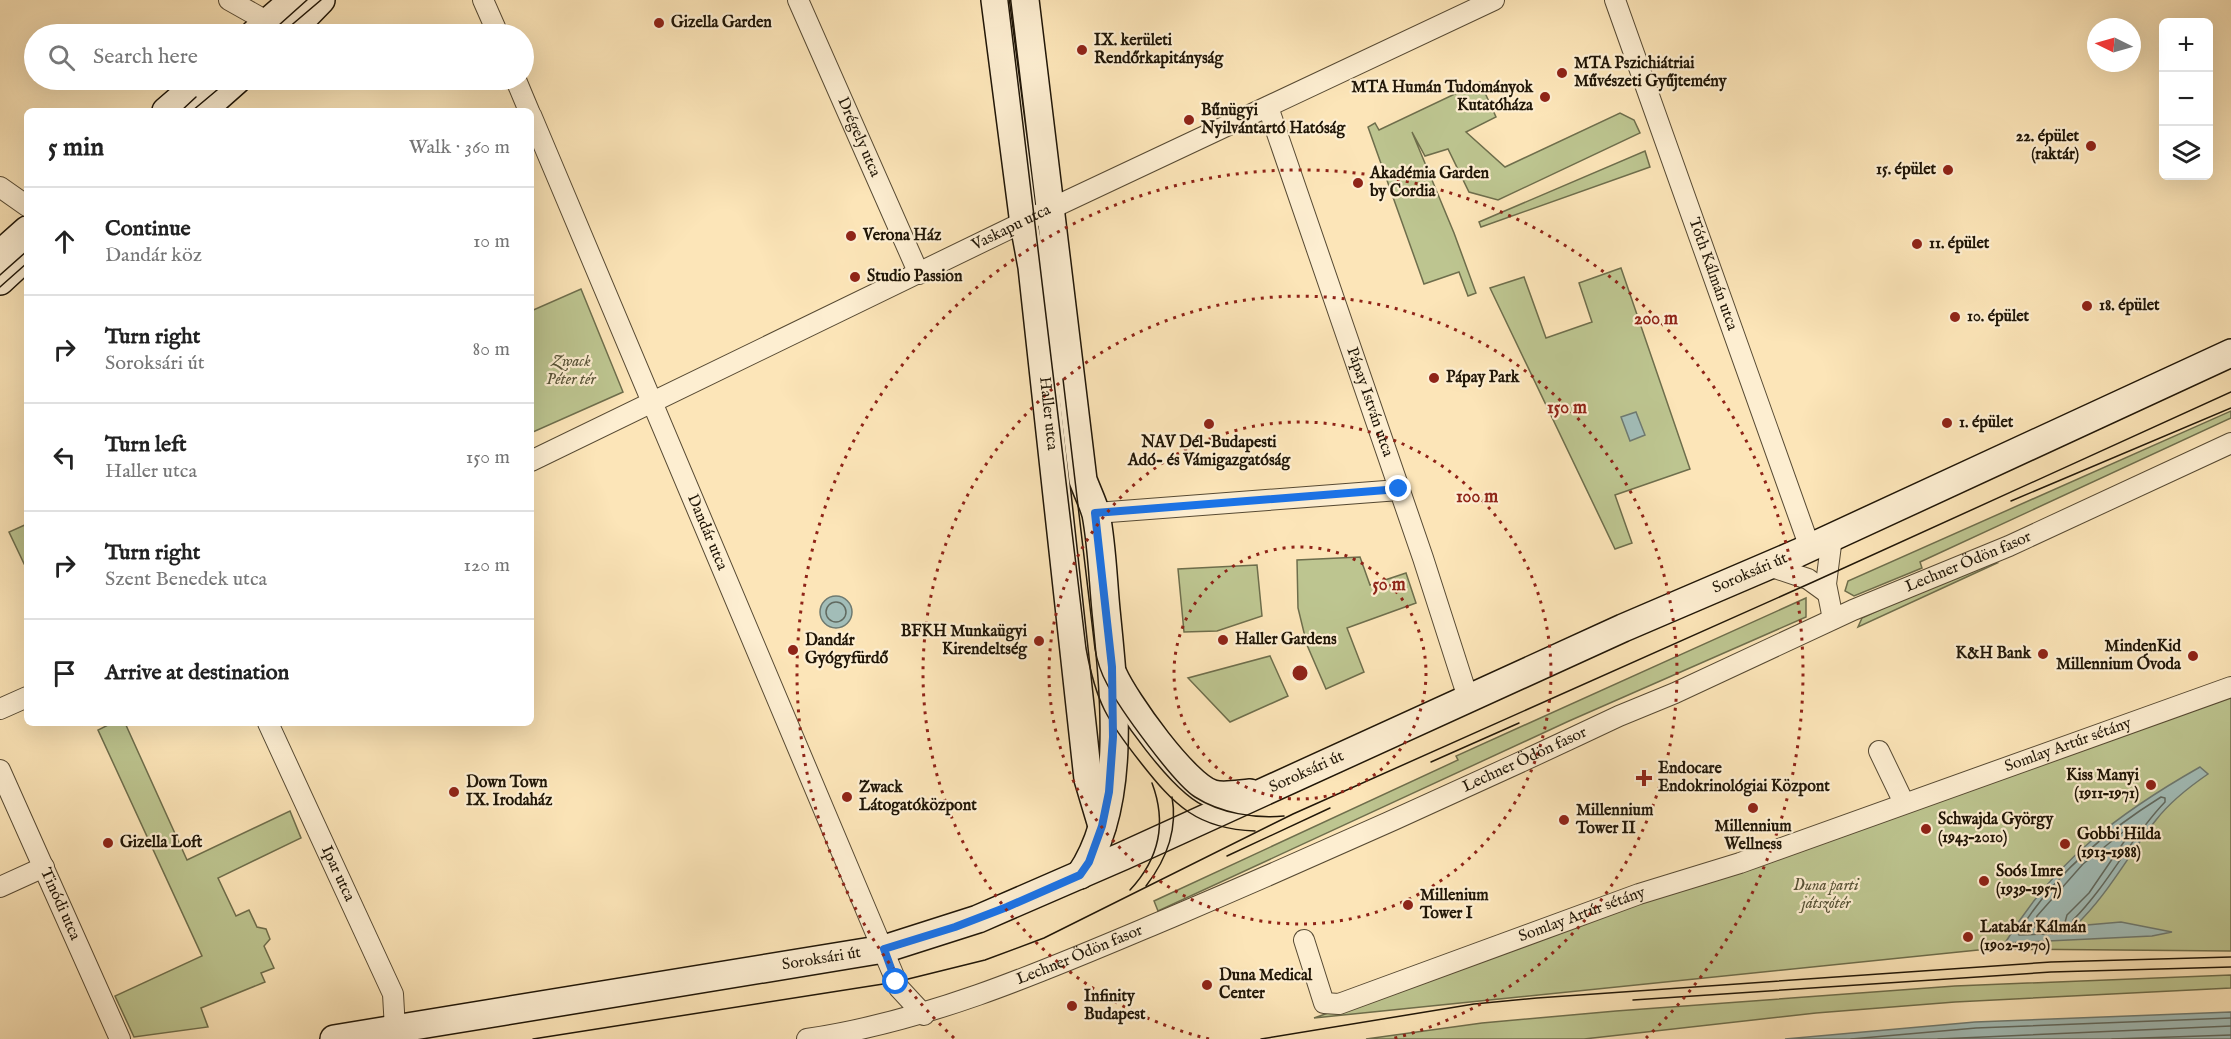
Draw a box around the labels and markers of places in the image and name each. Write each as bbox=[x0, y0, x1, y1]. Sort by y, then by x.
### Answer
place label: Gizella Garden bbox=[671, 13, 772, 33]
marker: Gizella Garden bbox=[652, 16, 666, 30]
place label: IX. kerületi Rendőrkapitányság bbox=[1094, 31, 1224, 69]
marker: IX. kerületi Rendőrkapitányság bbox=[1075, 43, 1089, 57]
place label: MTA Pszichiátriai Művészeti Gyűjtemény bbox=[1574, 54, 1728, 92]
marker: MTA Pszichiátriai Művészeti Gyűjtemény bbox=[1555, 66, 1569, 80]
place label: MTA Humán Tudományok Kutatóháza bbox=[1351, 78, 1534, 116]
marker: MTA Humán Tudományok Kutatóháza bbox=[1538, 90, 1552, 104]
place label: Bűnügyi Nyilvántartó Hatóság bbox=[1200, 101, 1346, 139]
marker: Bűnügyi Nyilvántartó Hatóság bbox=[1182, 113, 1196, 127]
place label: 22. épület (raktár) bbox=[2016, 127, 2080, 165]
marker: 22. épület (raktár) bbox=[2084, 139, 2098, 153]
place label: 15. épület bbox=[1876, 160, 1937, 180]
marker: 15. épület bbox=[1941, 163, 1955, 177]
place label: Akadémia Garden by Cordia bbox=[1369, 164, 1490, 202]
marker: Akadémia Garden by Cordia bbox=[1351, 176, 1365, 190]
place label: Verona Ház bbox=[862, 226, 942, 246]
marker: Verona Ház bbox=[844, 229, 858, 243]
place label: 11. épület bbox=[1929, 234, 1990, 254]
marker: 11. épület bbox=[1910, 237, 1924, 251]
place label: Studio Passion bbox=[867, 267, 963, 287]
marker: Studio Passion bbox=[848, 270, 862, 284]
place label: 18. épület bbox=[2099, 296, 2160, 316]
marker: 18. épület bbox=[2080, 299, 2094, 313]
place label: 10. épület bbox=[1967, 307, 2030, 327]
marker: 10. épület bbox=[1948, 310, 1962, 324]
place label: Pápay Park bbox=[1446, 368, 1520, 388]
marker: Pápay Park bbox=[1427, 371, 1441, 385]
place label: 1. épület bbox=[1959, 413, 2014, 433]
marker: 1. épület bbox=[1940, 416, 1954, 430]
marker: NAV Dél-Budapesti Adó- és Vámigazgatóság bbox=[1202, 417, 1216, 431]
place label: NAV Dél-Budapesti Adó- és Vámigazgatóság bbox=[1127, 433, 1291, 471]
place label: BFKH Munkaügyi Kirendeltség bbox=[901, 622, 1028, 660]
place label: Haller Gardens bbox=[1235, 630, 1337, 650]
place label: Dandár Gyógyfürdő bbox=[805, 631, 888, 669]
marker: Haller Gardens bbox=[1216, 633, 1230, 647]
marker: BFKH Munkaügyi Kirendeltség bbox=[1032, 634, 1046, 648]
place label: MindenKid Millennium Óvoda bbox=[2056, 637, 2182, 675]
marker: Dandár Gyógyfürdő bbox=[786, 643, 800, 657]
place label: K&H Bank bbox=[1956, 644, 2031, 664]
marker: K&H Bank bbox=[2036, 647, 2050, 661]
marker: MindenKid Millennium Óvoda bbox=[2186, 649, 2200, 663]
centre of rings bbox=[1290, 663, 1310, 683]
place label: Endocare Endokrinológiai Központ bbox=[1658, 759, 1830, 797]
place label: Kiss Manyi (1911–1971) bbox=[2066, 766, 2140, 804]
marker: Endocare Endokrinológiai Központ bbox=[1635, 769, 1653, 787]
place label: Down Town IX. Irodaház bbox=[466, 773, 553, 811]
place label: Zwack Látogatóközpont bbox=[859, 778, 977, 816]
marker: Kiss Manyi (1911–1971) bbox=[2144, 778, 2158, 792]
marker: Down Town IX. Irodaház bbox=[447, 785, 461, 799]
marker: Zwack Látogatóközpont bbox=[840, 790, 854, 804]
place label: Millennium Tower II bbox=[1575, 801, 1654, 839]
marker: Millennium Wellness bbox=[1746, 801, 1760, 815]
place label: Schwajda György (1943–2010) bbox=[1938, 810, 2054, 848]
marker: Millennium Tower II bbox=[1557, 813, 1571, 827]
place label: Millennium Wellness bbox=[1714, 817, 1792, 855]
marker: Schwajda György (1943–2010) bbox=[1919, 822, 1933, 836]
place label: Gobbi Hilda (1913–1988) bbox=[2077, 825, 2162, 863]
place label: Gizella Loft bbox=[120, 833, 203, 853]
marker: Gizella Loft bbox=[101, 836, 115, 850]
marker: Gobbi Hilda (1913–1988) bbox=[2058, 837, 2072, 851]
place label: Soós Imre (1939–1957) bbox=[1996, 862, 2064, 900]
marker: Soós Imre (1939–1957) bbox=[1977, 874, 1991, 888]
place label: Millenium Tower I bbox=[1419, 886, 1489, 924]
marker: Millenium Tower I bbox=[1401, 898, 1415, 912]
place label: Latabár Kálmán (1902–1970) bbox=[1980, 918, 2087, 956]
marker: Latabár Kálmán (1902–1970) bbox=[1961, 930, 1975, 944]
place label: Duna Medical Center bbox=[1219, 966, 1313, 1004]
marker: Duna Medical Center bbox=[1200, 978, 1214, 992]
place label: Infinity Budapest bbox=[1084, 987, 1146, 1025]
marker: Infinity Budapest bbox=[1065, 999, 1079, 1013]

